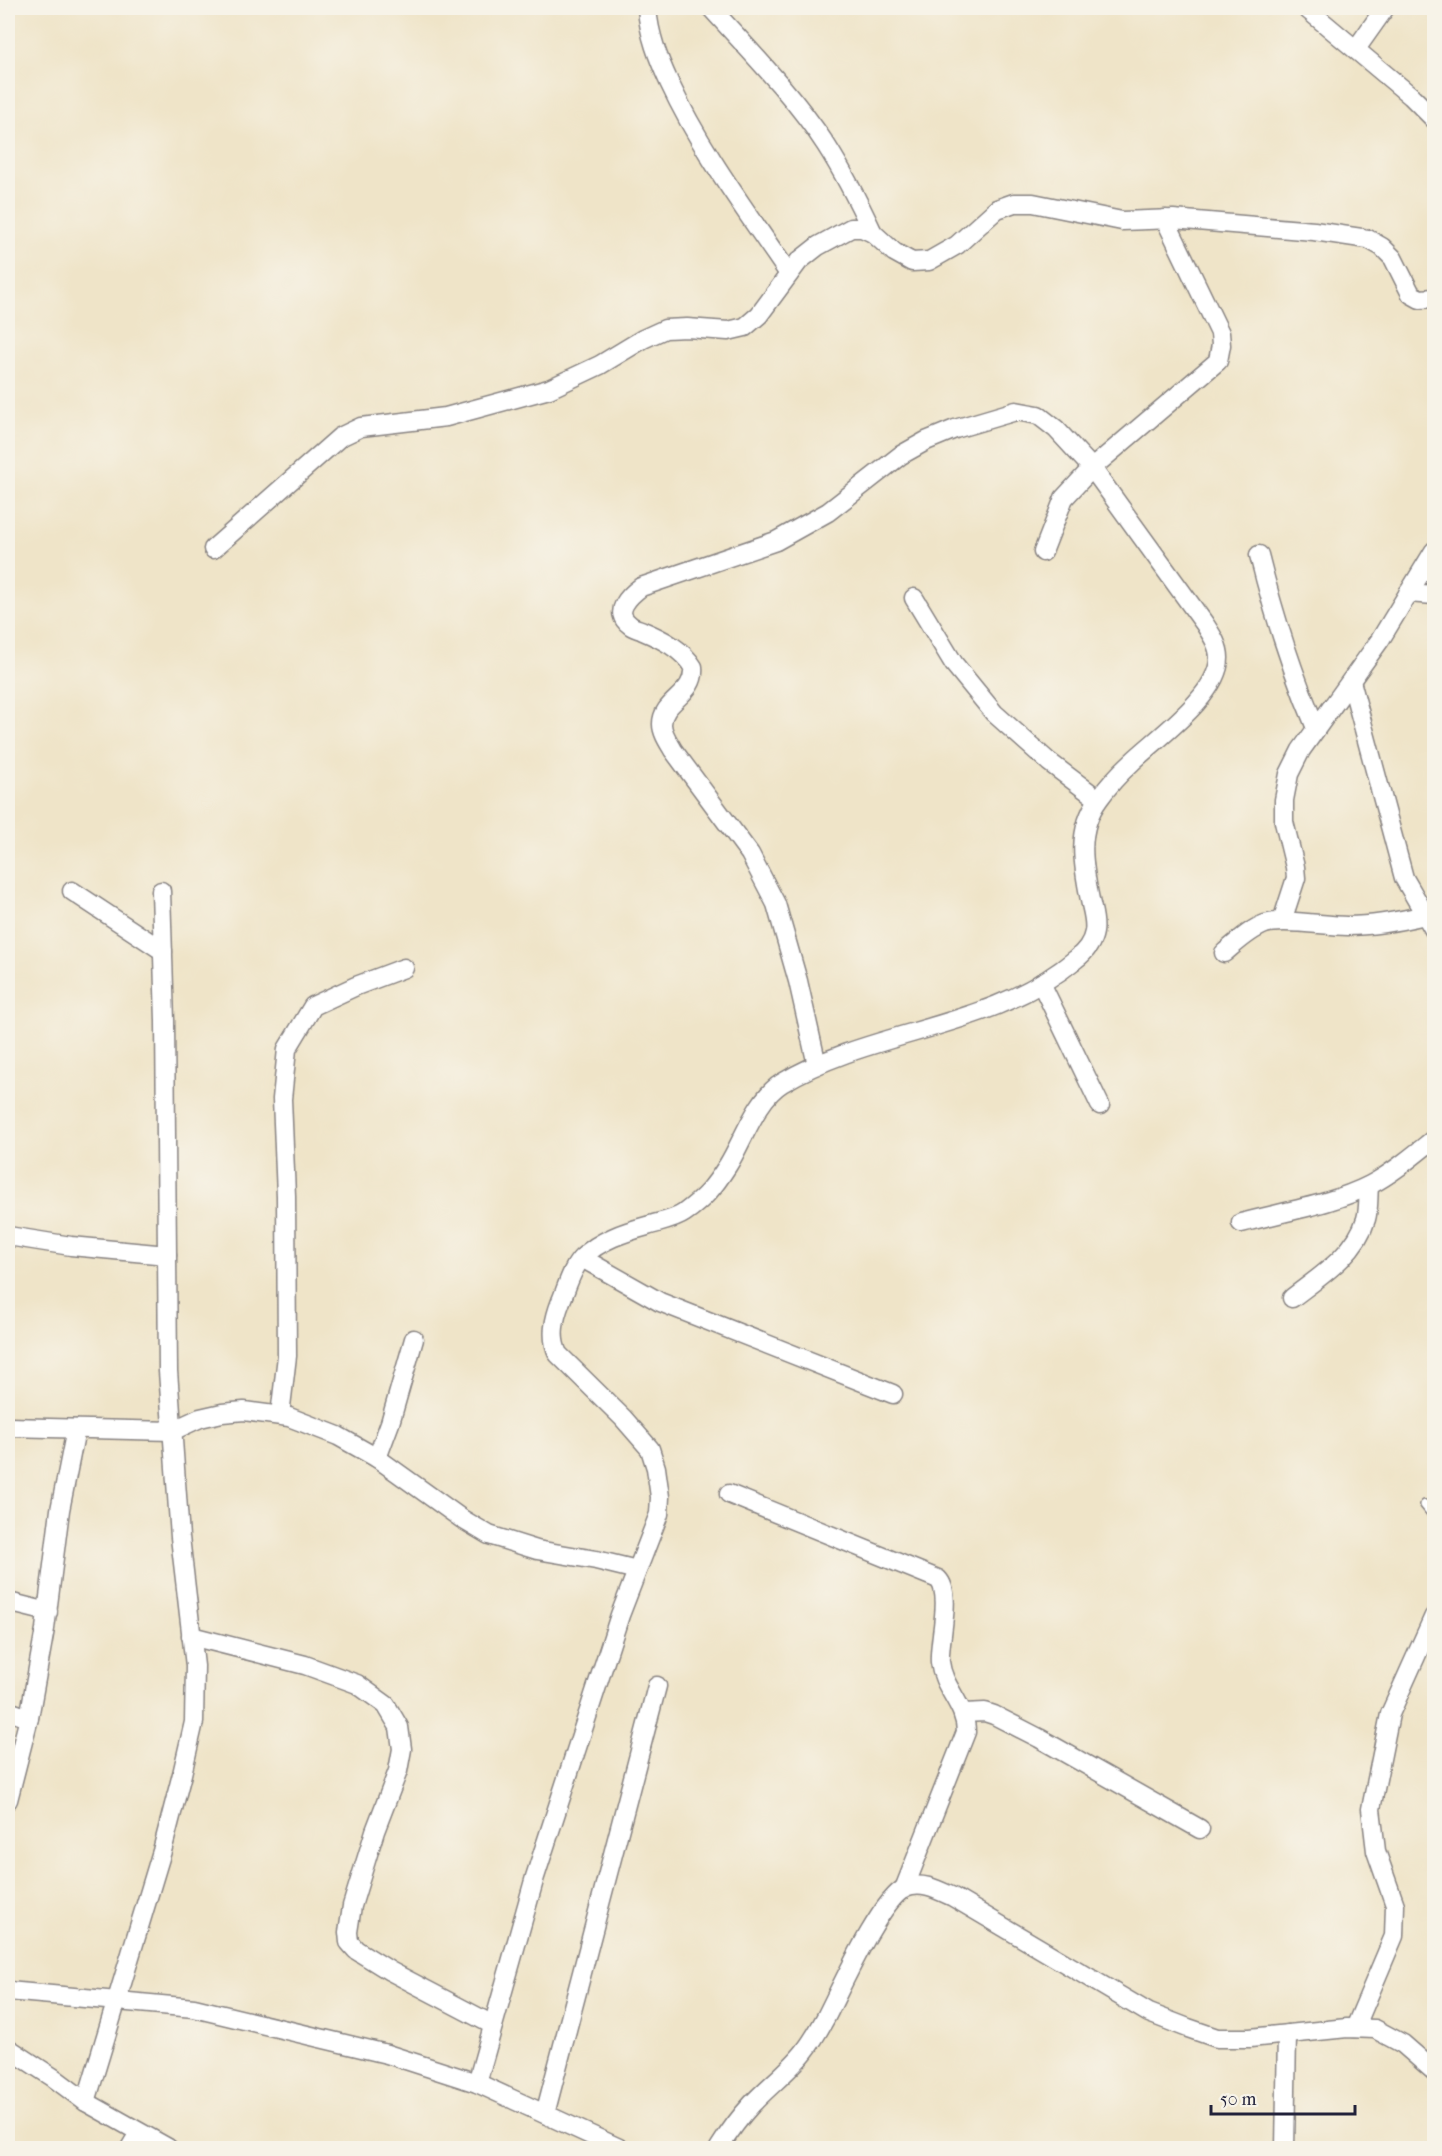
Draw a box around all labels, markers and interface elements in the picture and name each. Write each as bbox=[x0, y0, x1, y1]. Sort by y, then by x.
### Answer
scale bar bbox=[1211, 2078, 1355, 2116]
text: 50 m bbox=[1220, 2089, 1257, 2110]

